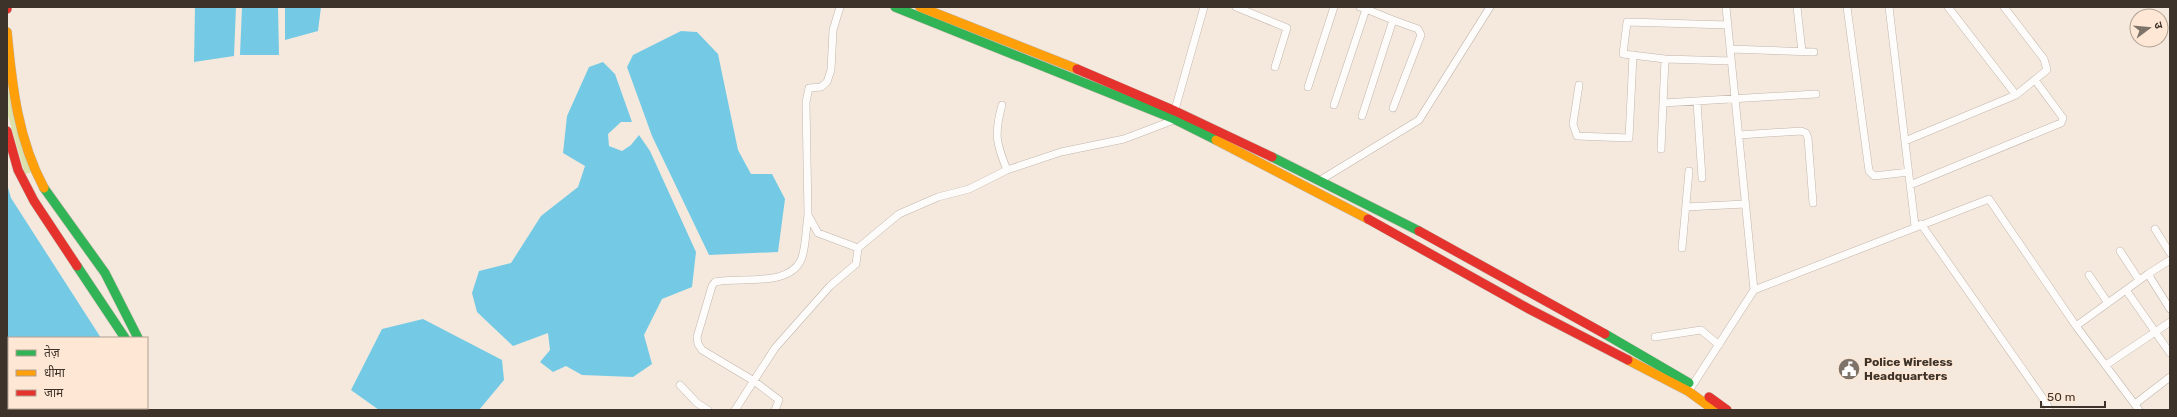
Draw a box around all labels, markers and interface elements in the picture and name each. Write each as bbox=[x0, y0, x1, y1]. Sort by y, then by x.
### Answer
north arrow bbox=[2129, 8, 2169, 48]
text: उ bbox=[2151, 20, 2165, 31]
legend bbox=[8, 337, 148, 409]
text: तेज़ bbox=[44, 345, 61, 360]
place label: Police Wireless Headquarters bbox=[1864, 355, 1953, 383]
public building icon: Police Wireless Headquarters bbox=[1836, 356, 1862, 382]
text: धीमा bbox=[44, 365, 66, 380]
scale bar bbox=[2041, 383, 2105, 409]
text: जाम bbox=[44, 386, 64, 400]
text: 50 m bbox=[2047, 390, 2075, 404]

